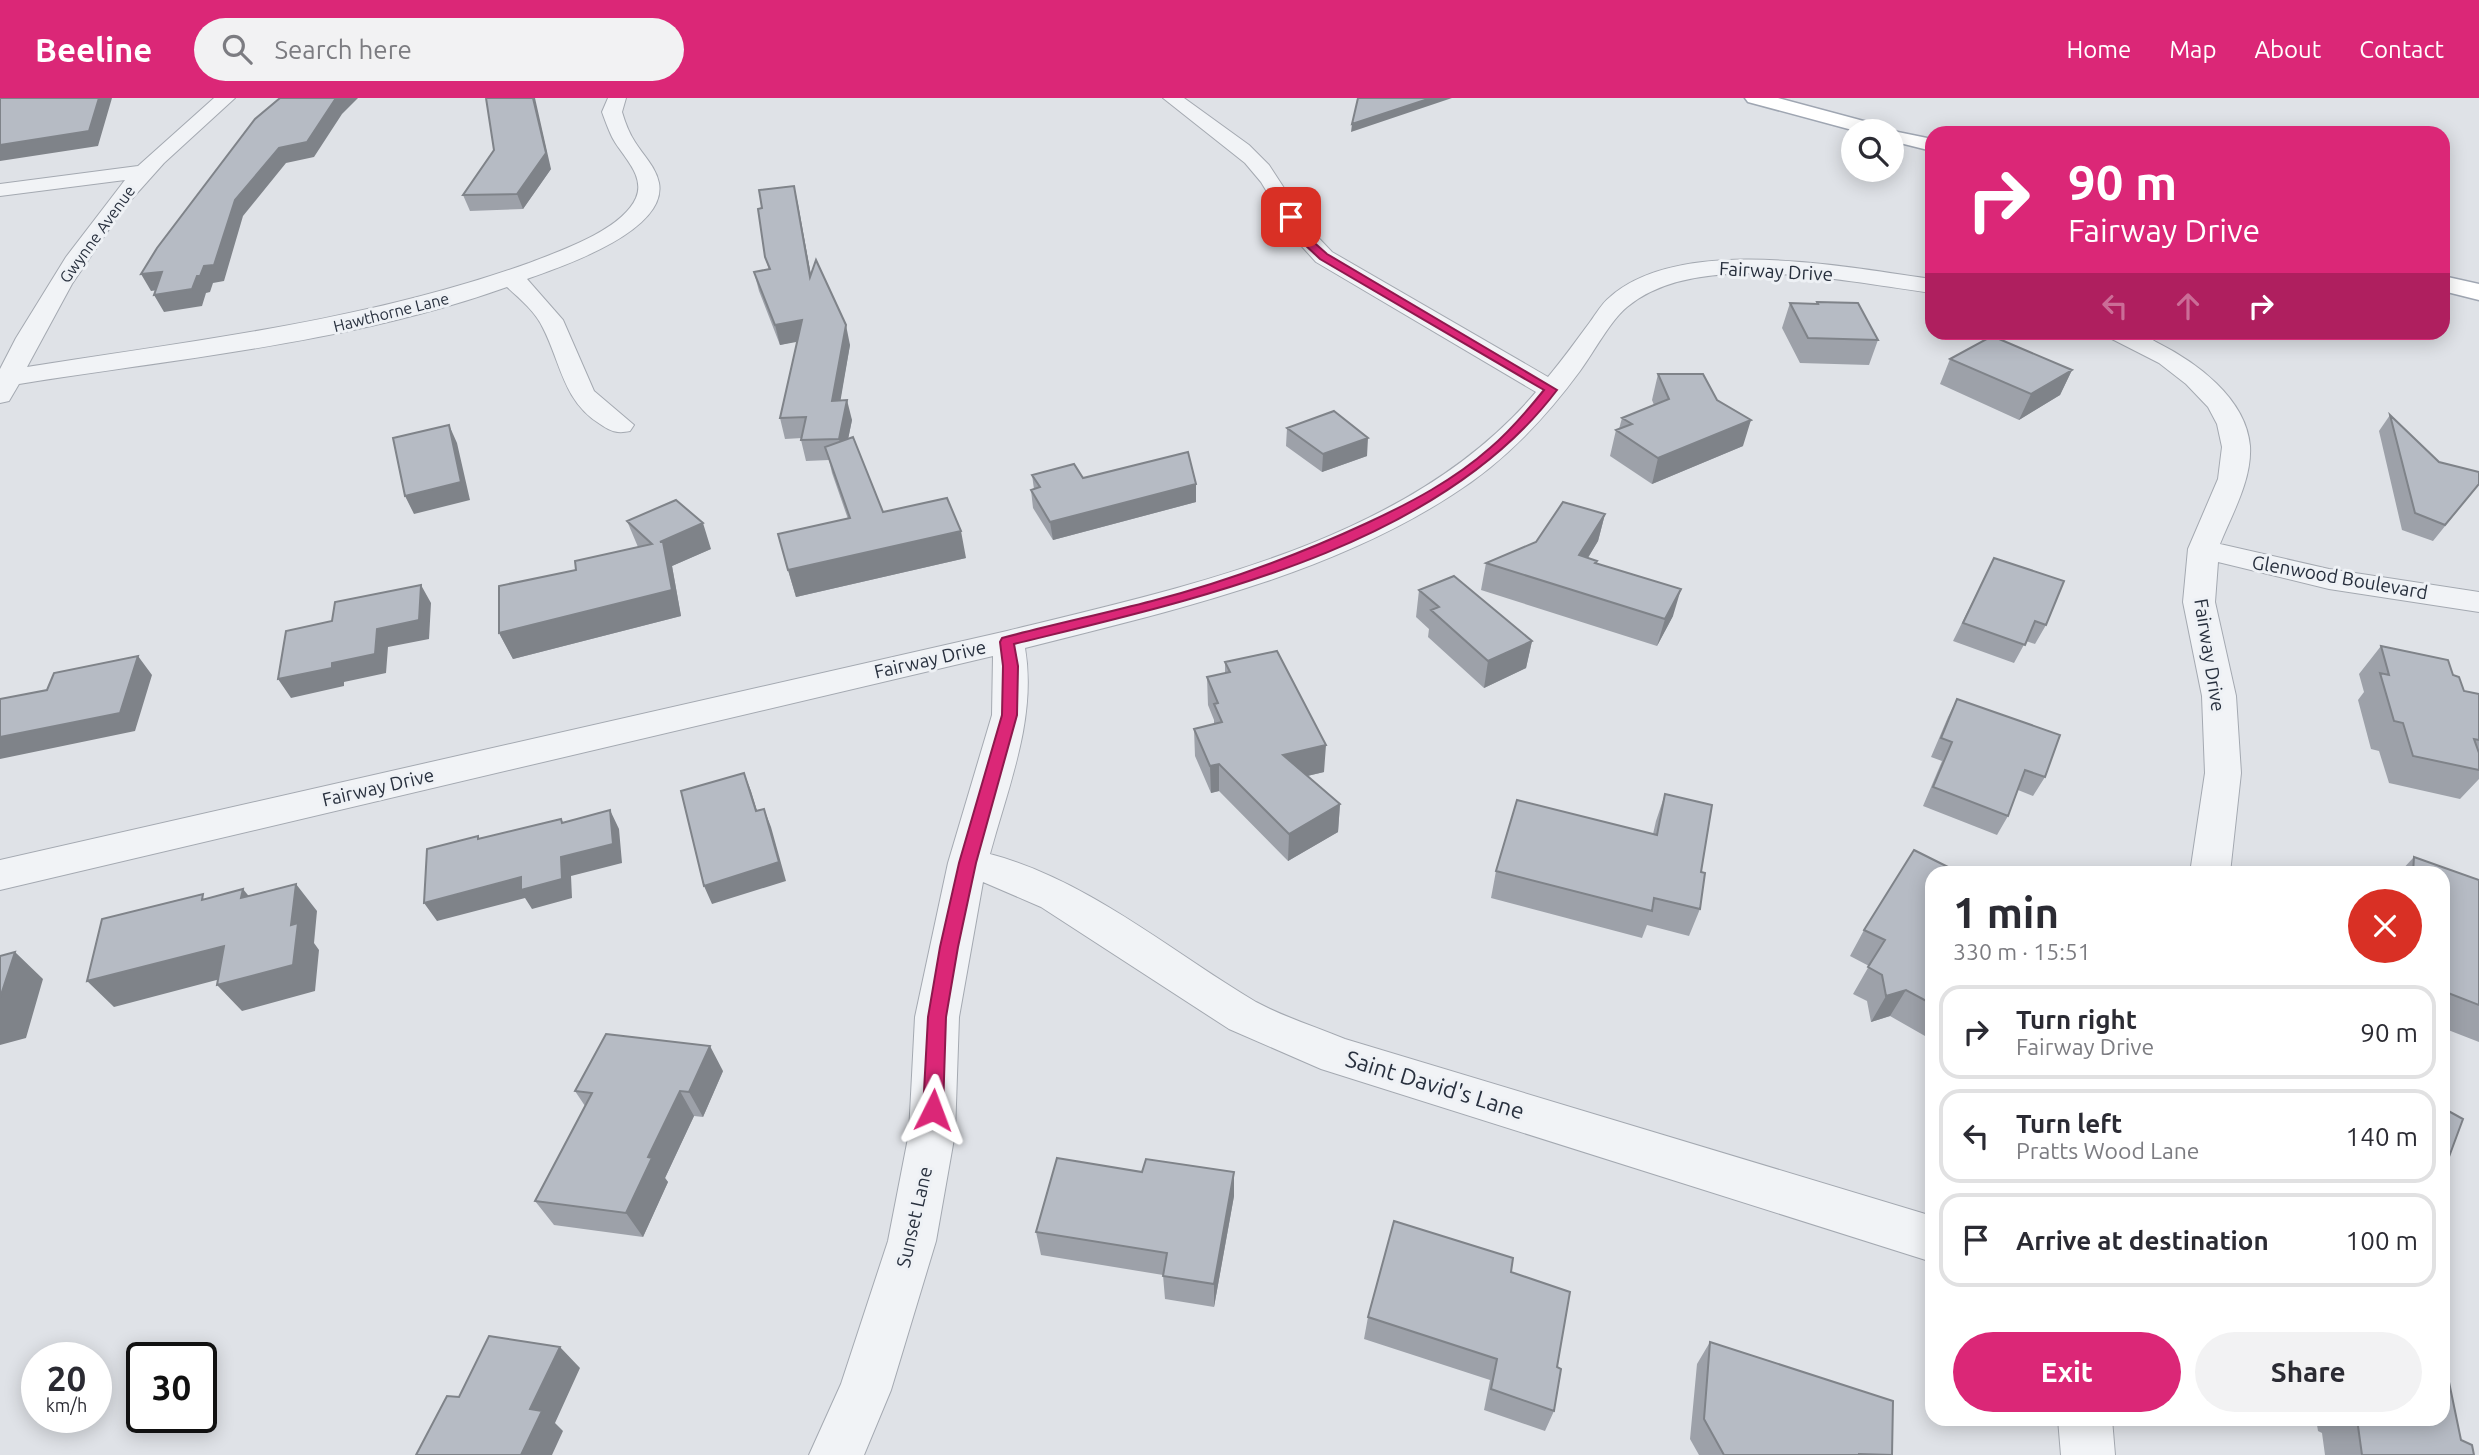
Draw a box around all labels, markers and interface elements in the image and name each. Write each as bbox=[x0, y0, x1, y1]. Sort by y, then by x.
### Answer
search box bbox=[194, 18, 684, 81]
icon: search bbox=[218, 30, 256, 68]
text: Beeline bbox=[35, 31, 152, 68]
text: Search here bbox=[274, 35, 412, 64]
text: Home bbox=[2066, 36, 2131, 63]
text: Map bbox=[2169, 36, 2216, 63]
text: About bbox=[2254, 36, 2321, 63]
text: Contact bbox=[2359, 36, 2444, 63]
map controls bbox=[1841, 119, 1904, 182]
button: search bbox=[1841, 119, 1904, 182]
icon: right bbox=[1953, 154, 2044, 245]
text: 90 m bbox=[2068, 154, 2177, 209]
street label: Gwynne Avenue bbox=[56, 182, 138, 286]
pin bbox=[1261, 187, 1321, 247]
icon: arrive bbox=[1272, 198, 1310, 236]
text: Fairway Drive bbox=[2068, 212, 2260, 248]
street label: Fairway Drive bbox=[1718, 257, 1834, 285]
icon: left bbox=[2096, 287, 2134, 325]
icon: ahead bbox=[2169, 287, 2207, 325]
icon: right bbox=[2242, 287, 2280, 325]
street label: Hawthorne Lane bbox=[331, 289, 451, 335]
street label: Glenwood Boulevard bbox=[2250, 551, 2430, 603]
street label: Fairway Drive bbox=[2190, 597, 2230, 713]
street label: Fairway Drive bbox=[872, 635, 988, 683]
street label: Fairway Drive bbox=[320, 763, 436, 811]
text: 1 min bbox=[1953, 889, 2059, 936]
button: close bbox=[2348, 889, 2422, 963]
text: 330 m · 15:51 bbox=[1953, 939, 2091, 964]
text: Turn right bbox=[2016, 1005, 2137, 1034]
icon: right bbox=[1957, 1013, 1995, 1051]
text: 90 m bbox=[2360, 1018, 2418, 1047]
text: Fairway Drive bbox=[2016, 1034, 2154, 1059]
street label: Saint David's Lane bbox=[1343, 1045, 1527, 1124]
position arrow bbox=[896, 1073, 970, 1147]
text: Turn left bbox=[2016, 1109, 2122, 1138]
icon: left bbox=[1957, 1117, 1995, 1155]
text: 140 m bbox=[2346, 1122, 2418, 1151]
text: Pratts Wood Lane bbox=[2016, 1138, 2200, 1163]
street label: Sunset Lane bbox=[892, 1164, 936, 1270]
icon: arrive bbox=[1957, 1221, 1995, 1259]
text: Arrive at destination bbox=[2016, 1226, 2269, 1255]
text: 100 m bbox=[2346, 1226, 2418, 1255]
button: Exit bbox=[1953, 1332, 2181, 1412]
button: Share bbox=[2195, 1332, 2422, 1412]
speed limit sign: 30 bbox=[126, 1342, 217, 1433]
text: 20 bbox=[47, 1358, 86, 1398]
text: km/h bbox=[46, 1395, 87, 1415]

